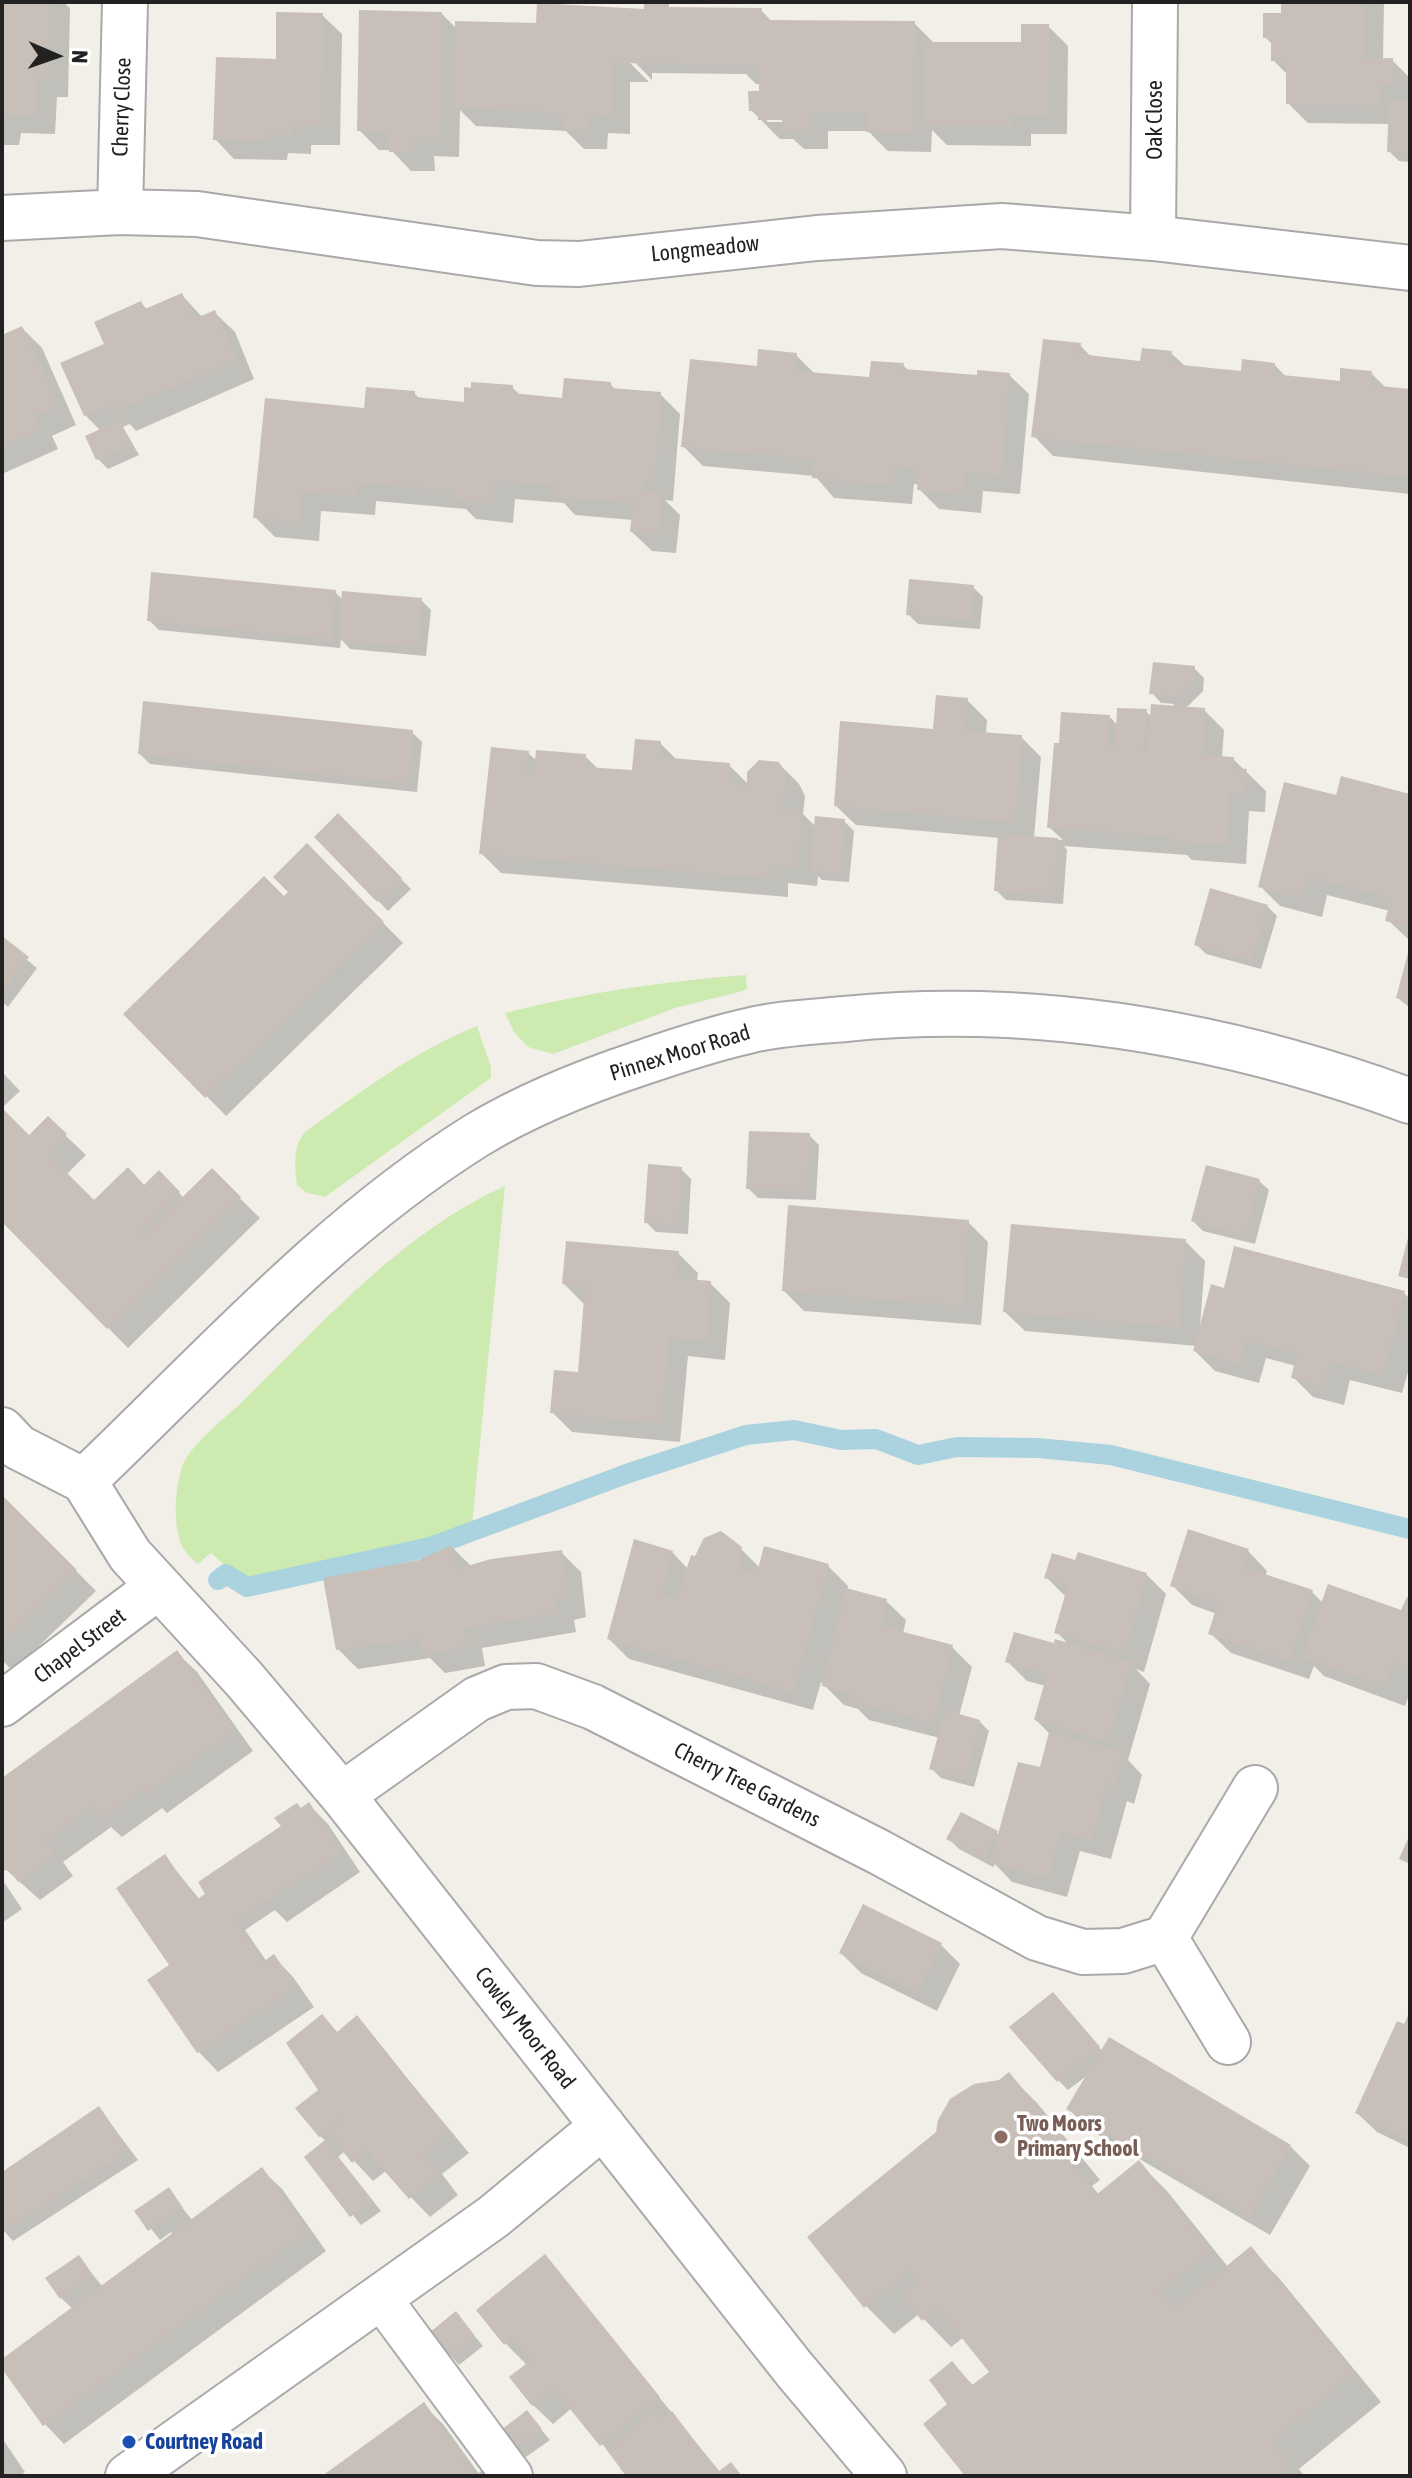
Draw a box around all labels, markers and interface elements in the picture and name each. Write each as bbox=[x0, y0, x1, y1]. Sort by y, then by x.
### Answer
north arrow bbox=[16, 16, 96, 96]
text: N bbox=[67, 50, 93, 64]
street label: Cherry Close bbox=[107, 57, 137, 157]
street label: Oak Close bbox=[1142, 80, 1168, 160]
street label: Longmeadow bbox=[650, 230, 760, 268]
street label: Pinnex Moor Road bbox=[607, 1019, 753, 1087]
street label: Chapel Street bbox=[29, 1603, 131, 1689]
street label: Cherry Tree Gardens bbox=[669, 1737, 825, 1833]
street label: Cowley Moor Road bbox=[469, 1962, 581, 2094]
place label: Two Moors Primary School bbox=[1017, 2111, 1139, 2162]
marker: Two Moors Primary School bbox=[992, 2128, 1010, 2146]
place label: Courtney Road bbox=[145, 2429, 263, 2455]
marker: Courtney Road bbox=[120, 2433, 138, 2451]

